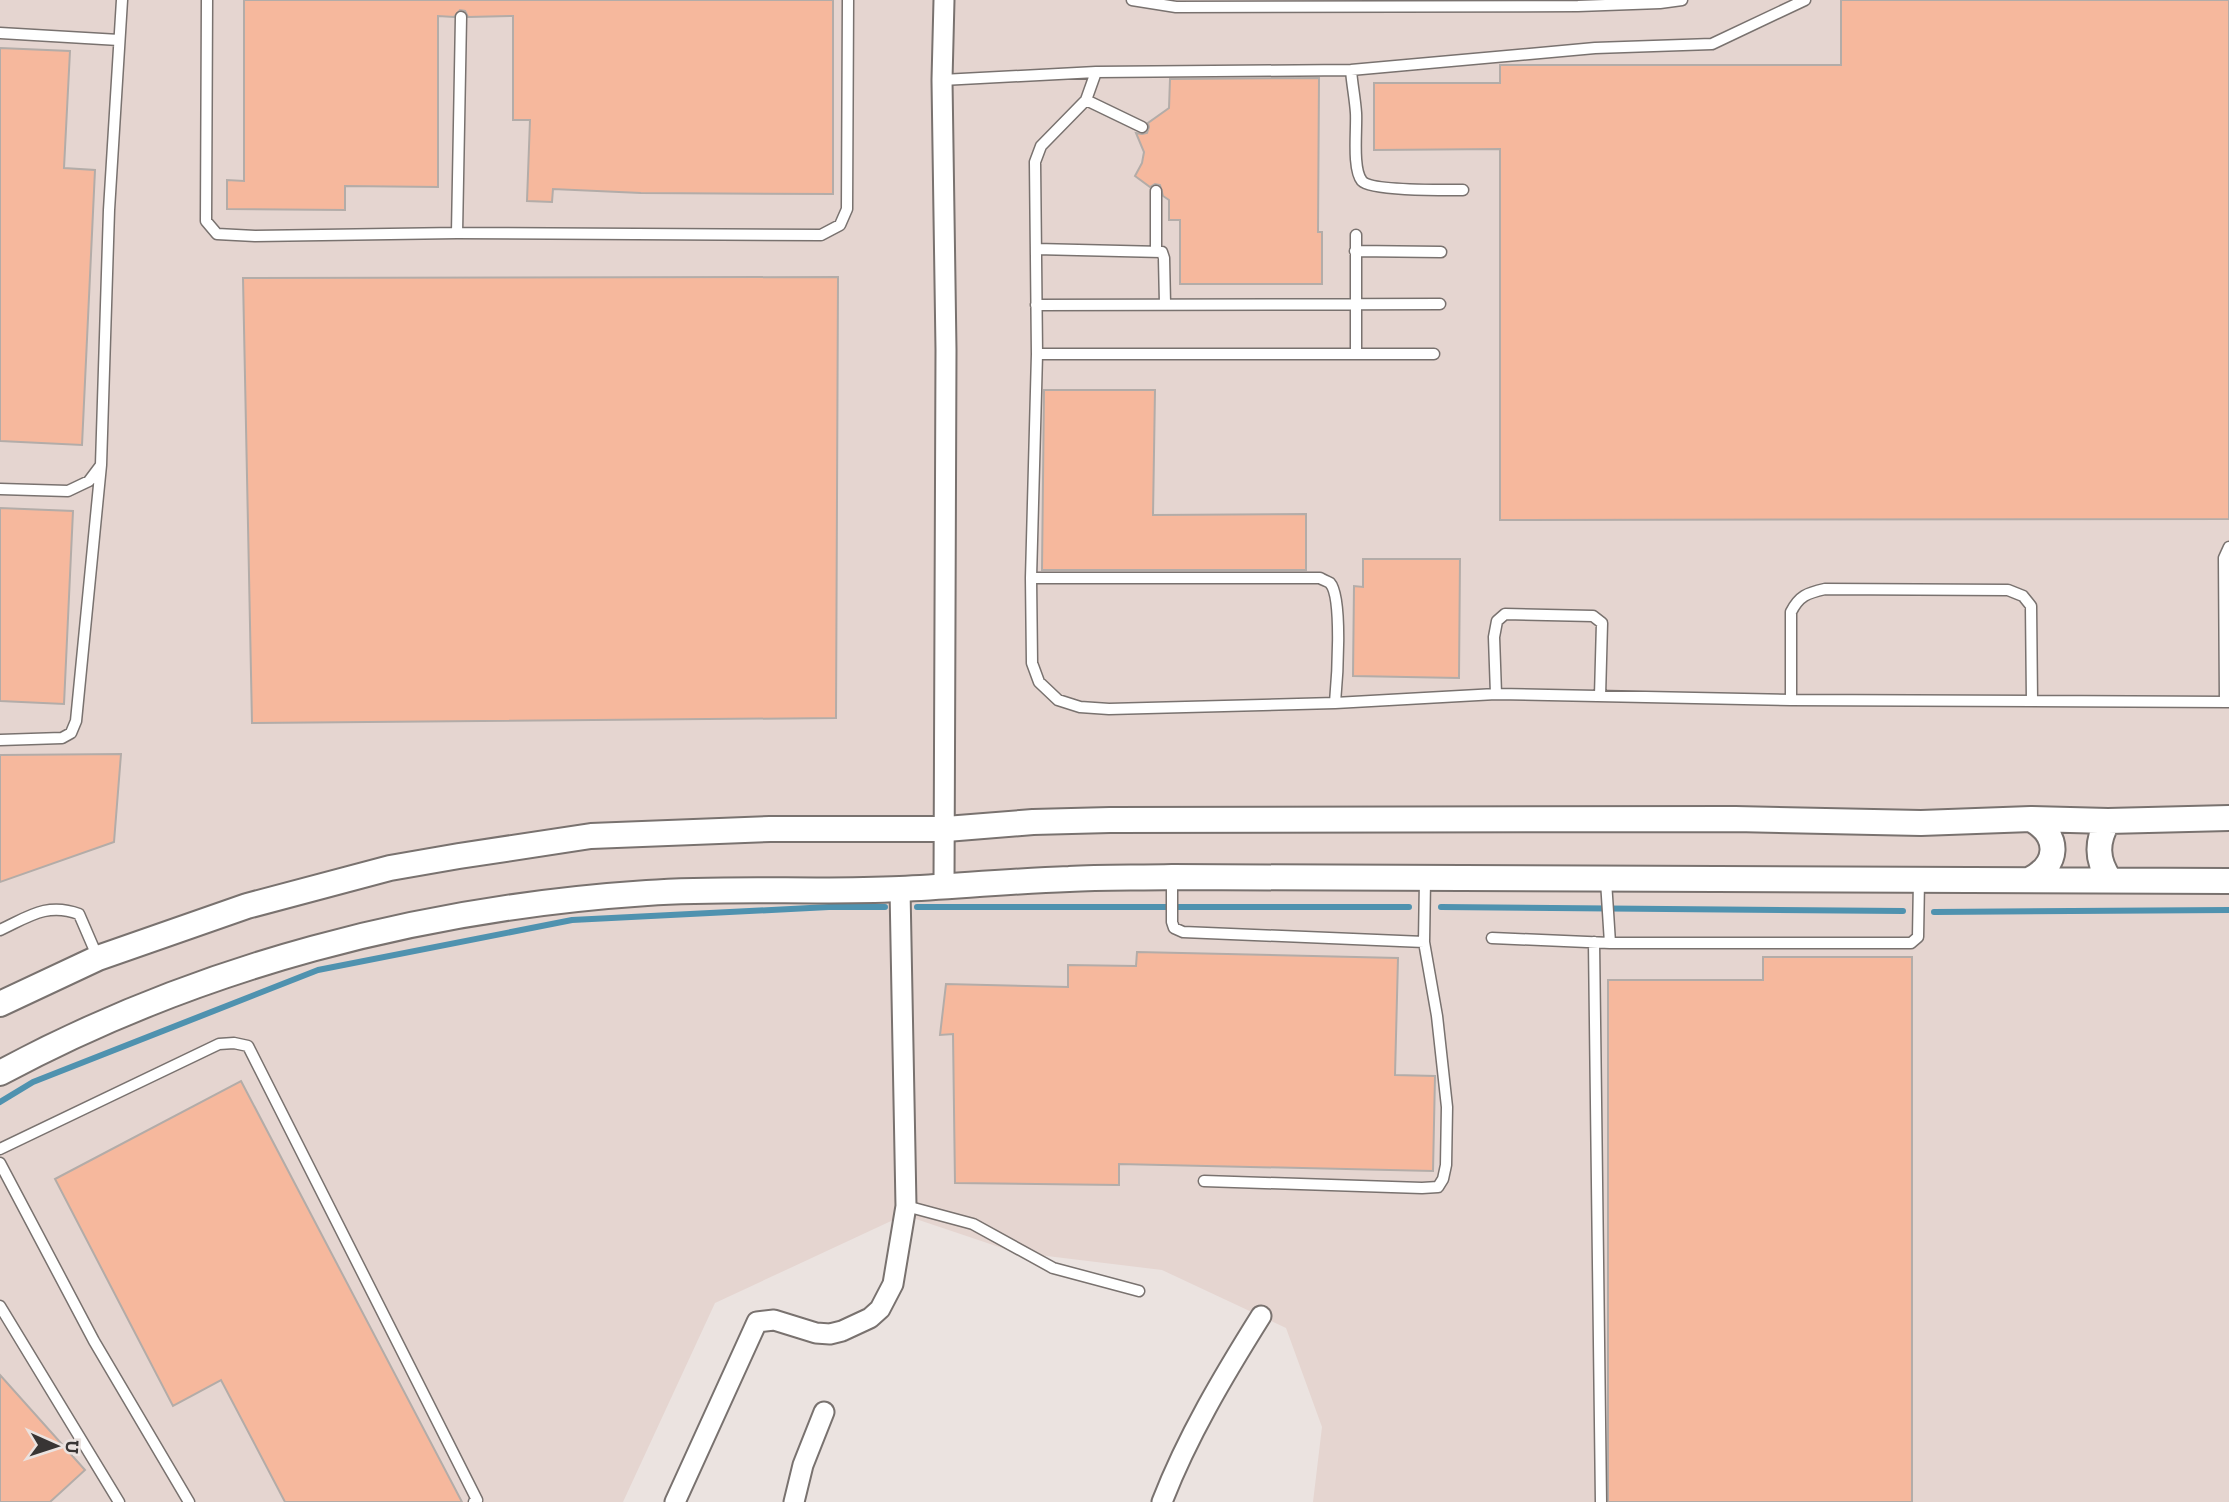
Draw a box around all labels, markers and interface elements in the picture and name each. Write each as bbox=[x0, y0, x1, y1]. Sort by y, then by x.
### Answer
north arrow bbox=[21, 1411, 91, 1481]
text: U bbox=[61, 1439, 84, 1455]

